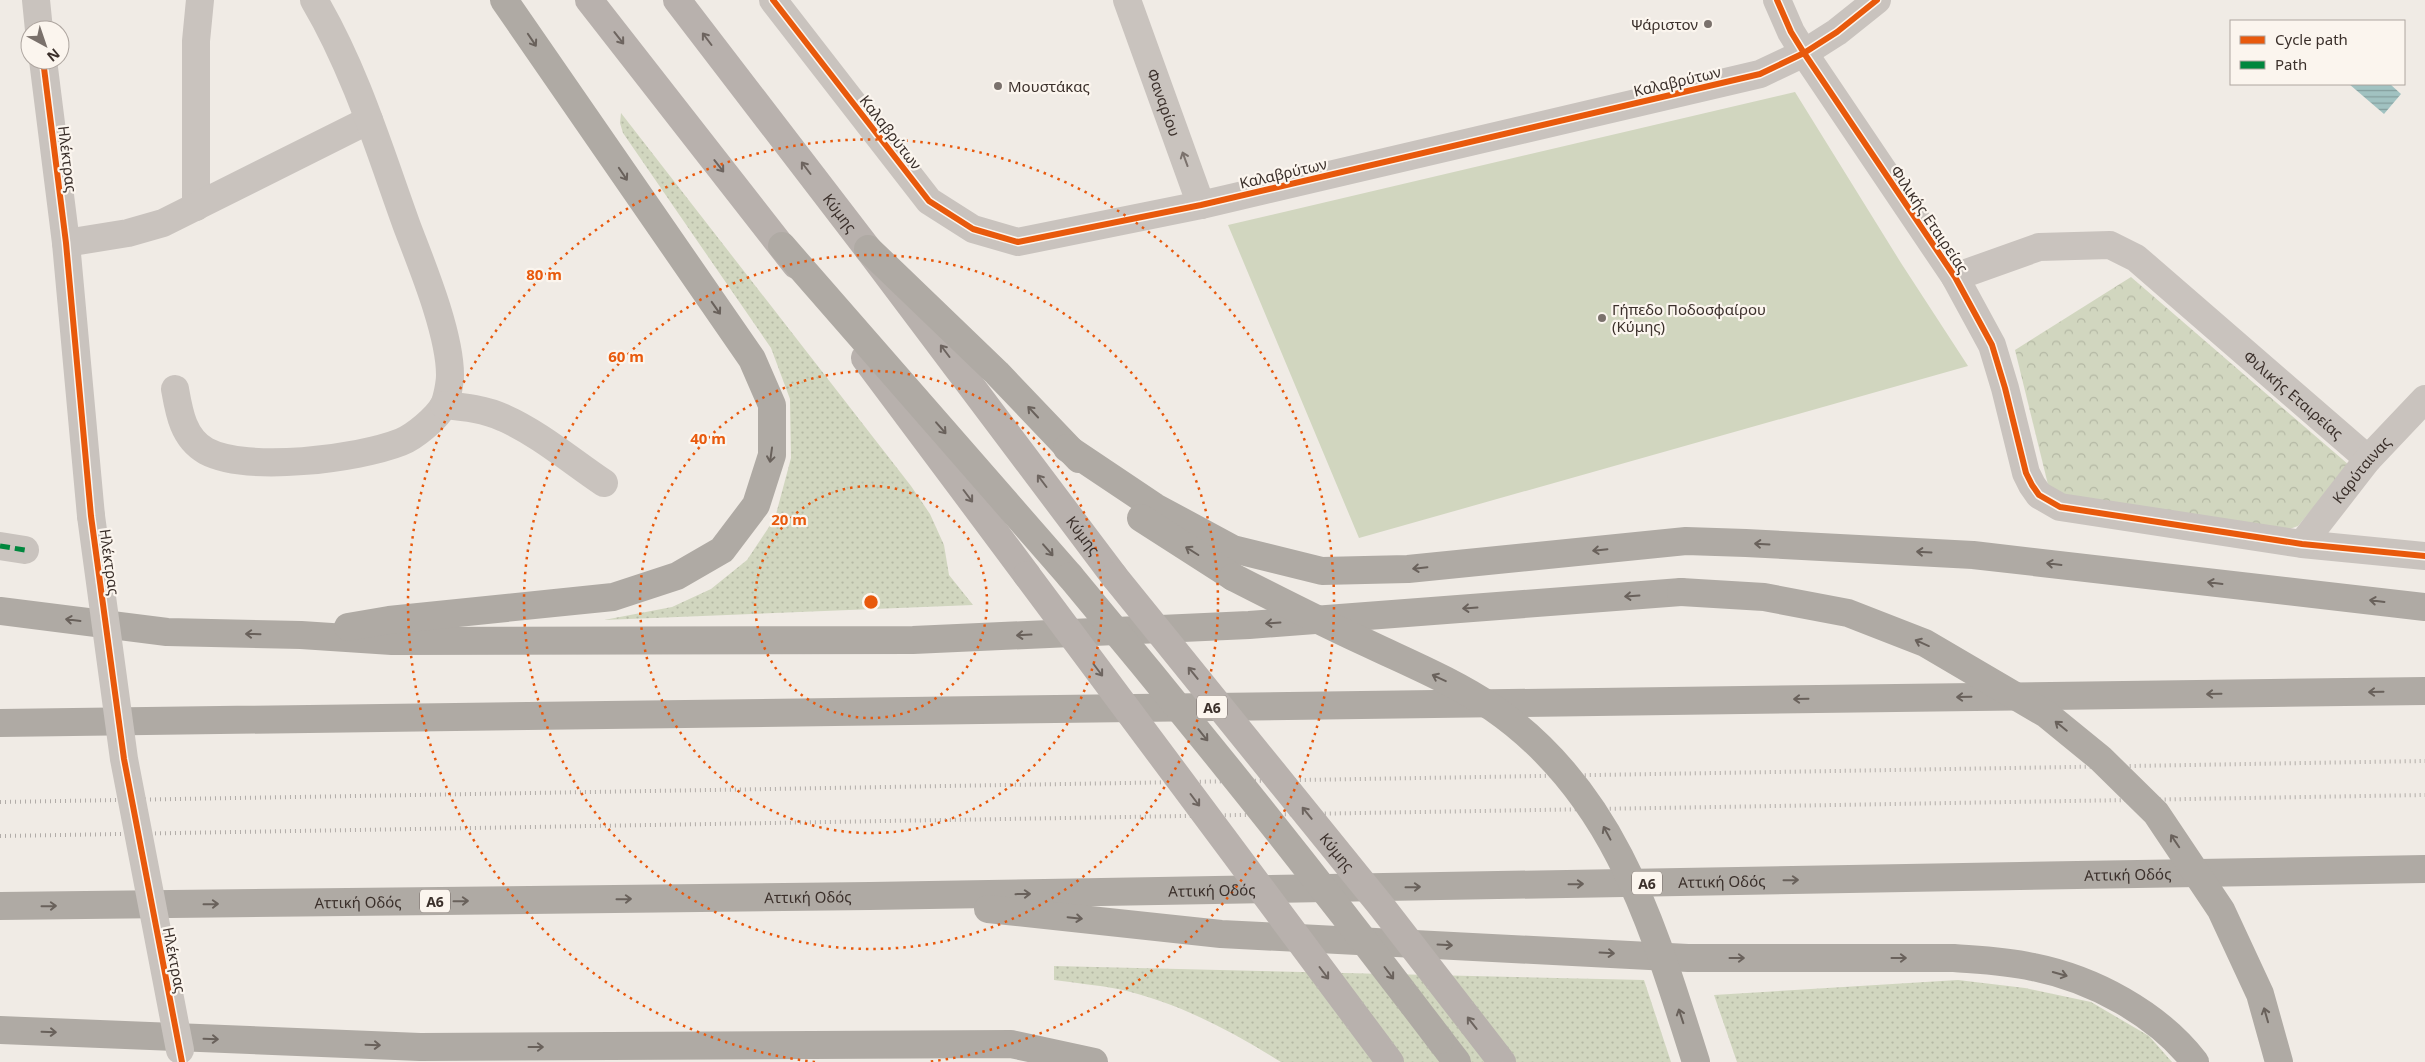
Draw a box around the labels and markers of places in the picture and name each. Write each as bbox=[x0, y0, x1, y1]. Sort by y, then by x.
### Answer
place label: Ψάριστον bbox=[1631, 14, 1698, 34]
marker: Ψάριστον bbox=[1702, 18, 1714, 30]
place label: Μουστάκας bbox=[1008, 76, 1090, 96]
marker: Μουστάκας bbox=[992, 80, 1004, 92]
place label: Γήπεδο Ποδοσφαίρου (Κύμης) bbox=[1612, 299, 1766, 336]
marker: Γήπεδο Ποδοσφαίρου (Κύμης) bbox=[1596, 312, 1608, 324]
centre of rings bbox=[862, 593, 880, 611]

